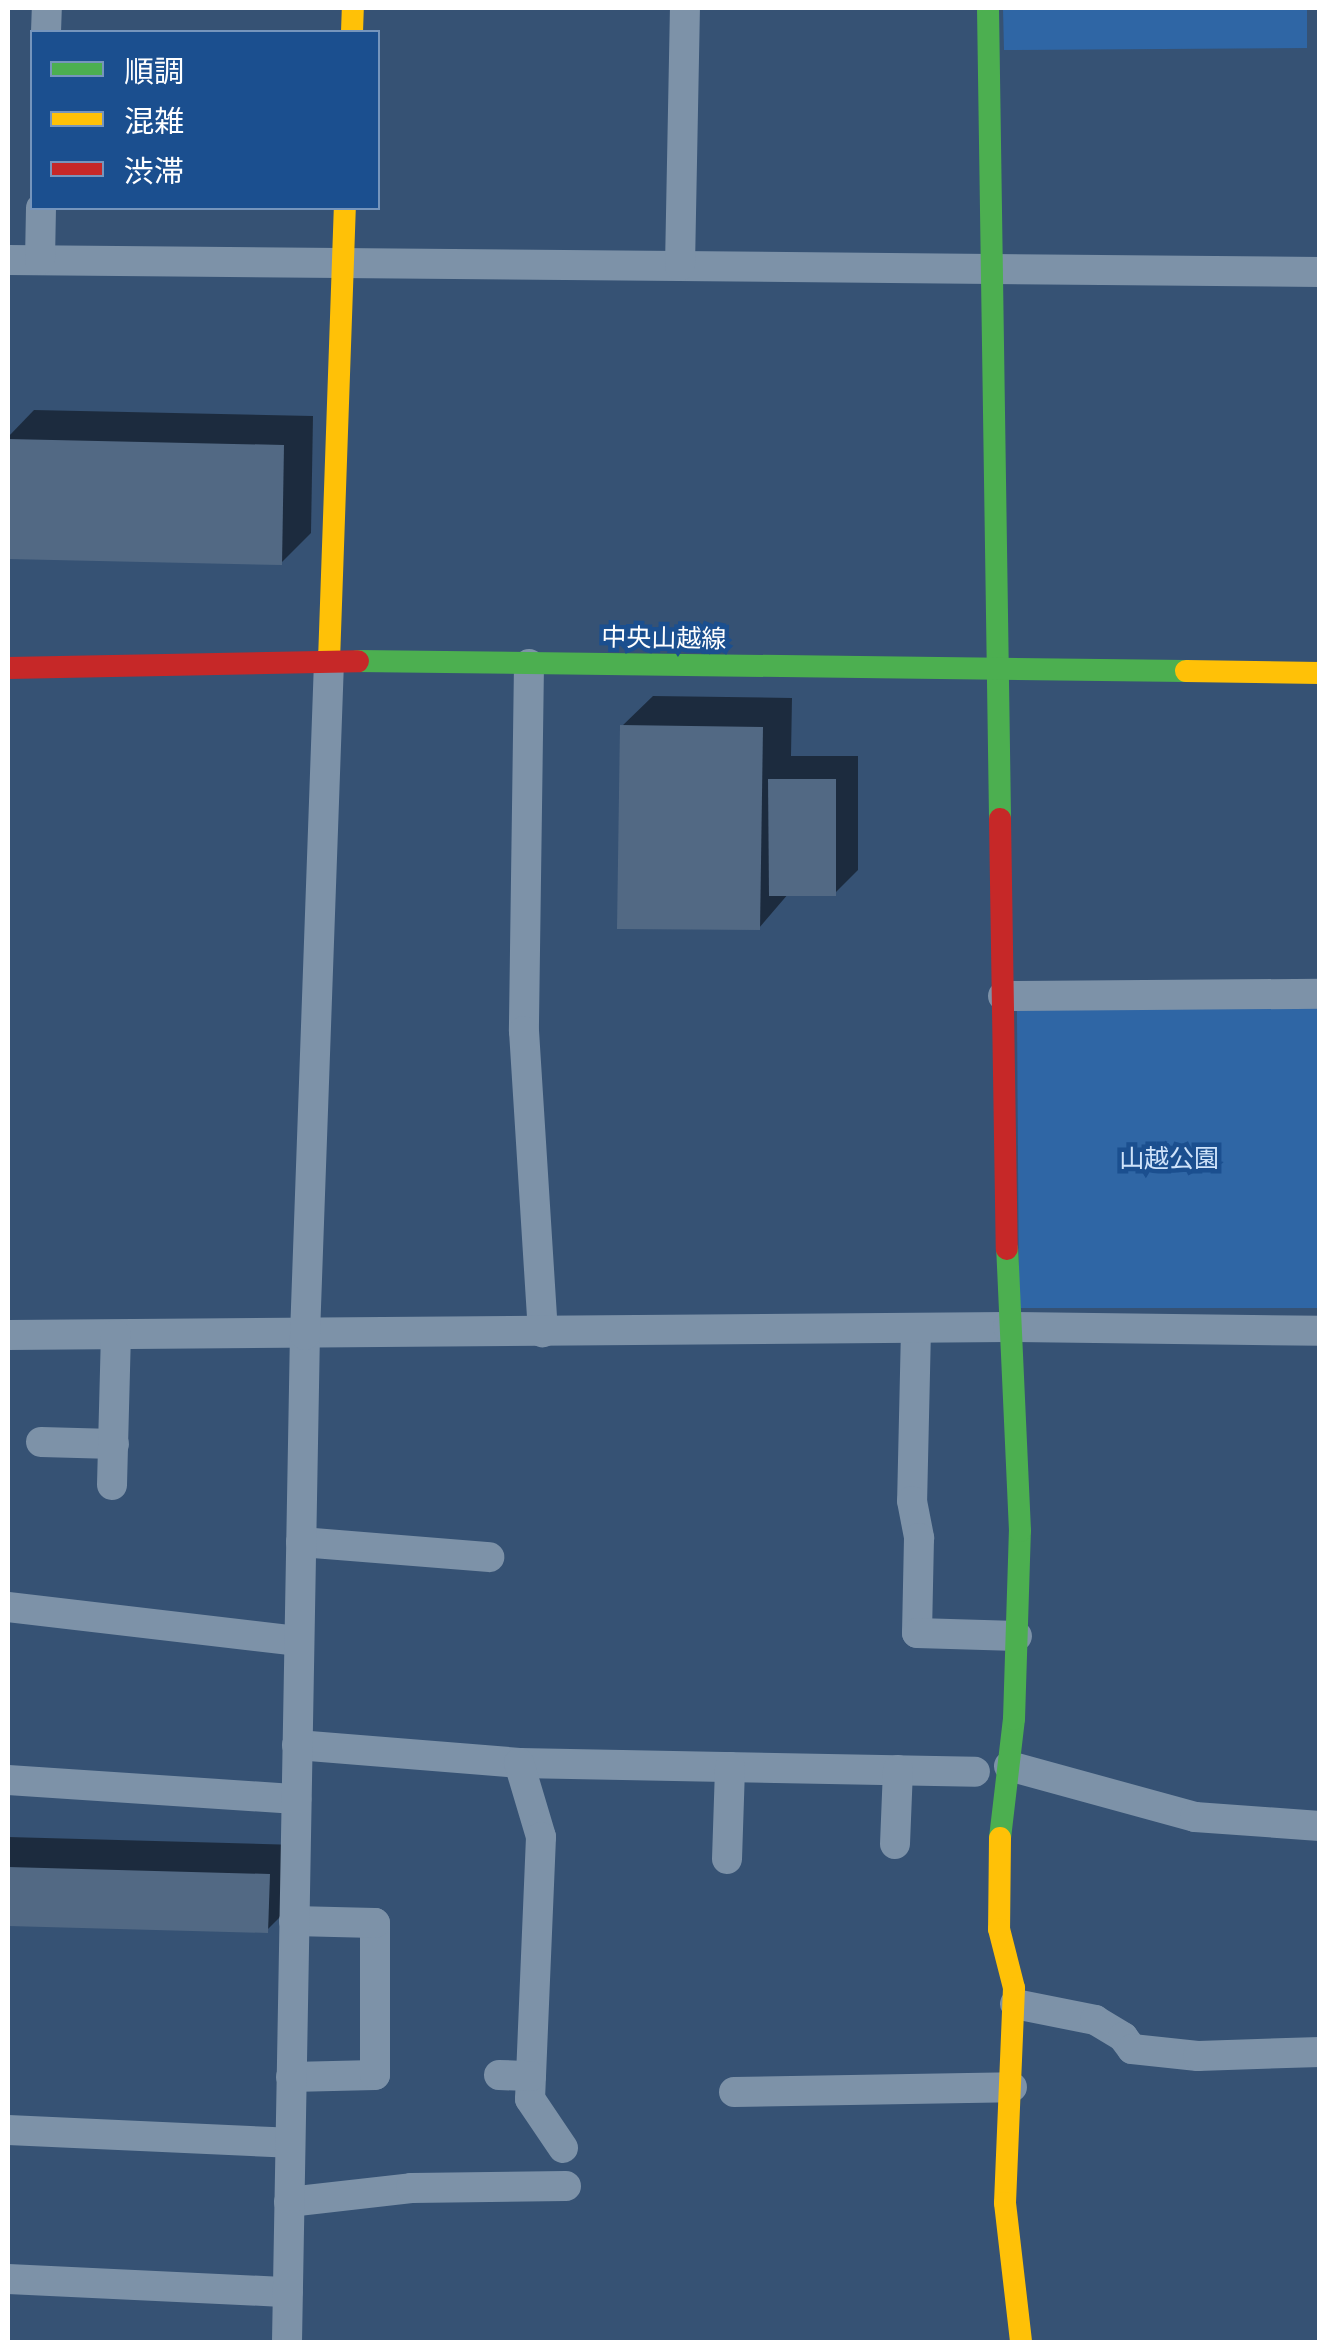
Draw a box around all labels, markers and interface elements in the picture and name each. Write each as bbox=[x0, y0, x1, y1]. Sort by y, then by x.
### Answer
legend bbox=[30, 30, 380, 210]
text: 順調 bbox=[124, 52, 184, 91]
text: 混雑 bbox=[124, 102, 184, 141]
text: 渋滞 bbox=[124, 152, 184, 191]
street label: 中央山越線 bbox=[601, 623, 727, 655]
park label: 山越公園 bbox=[1119, 1144, 1219, 1174]

